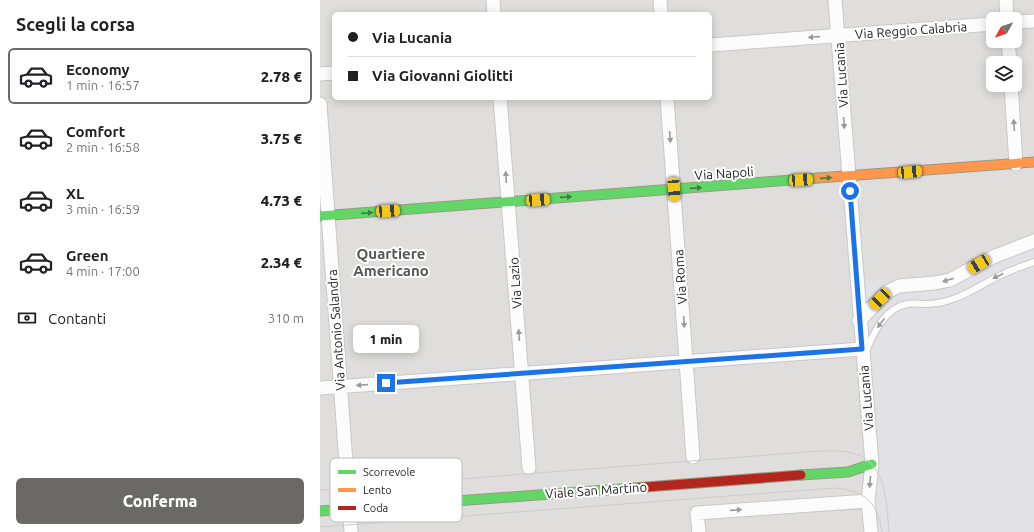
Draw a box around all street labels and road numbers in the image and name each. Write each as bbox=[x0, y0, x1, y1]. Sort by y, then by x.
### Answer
street label: Via Reggio Calabria bbox=[854, 19, 968, 41]
street label: Via Lucania bbox=[832, 42, 850, 108]
street label: Via Napoli bbox=[694, 164, 754, 182]
street label: Via Roma bbox=[671, 249, 689, 305]
street label: Via Lazio bbox=[506, 257, 524, 309]
street label: Via Antonio Salandra bbox=[325, 269, 347, 391]
street label: Via Lucania bbox=[856, 365, 876, 431]
street label: Viale San Martino bbox=[545, 479, 647, 501]

